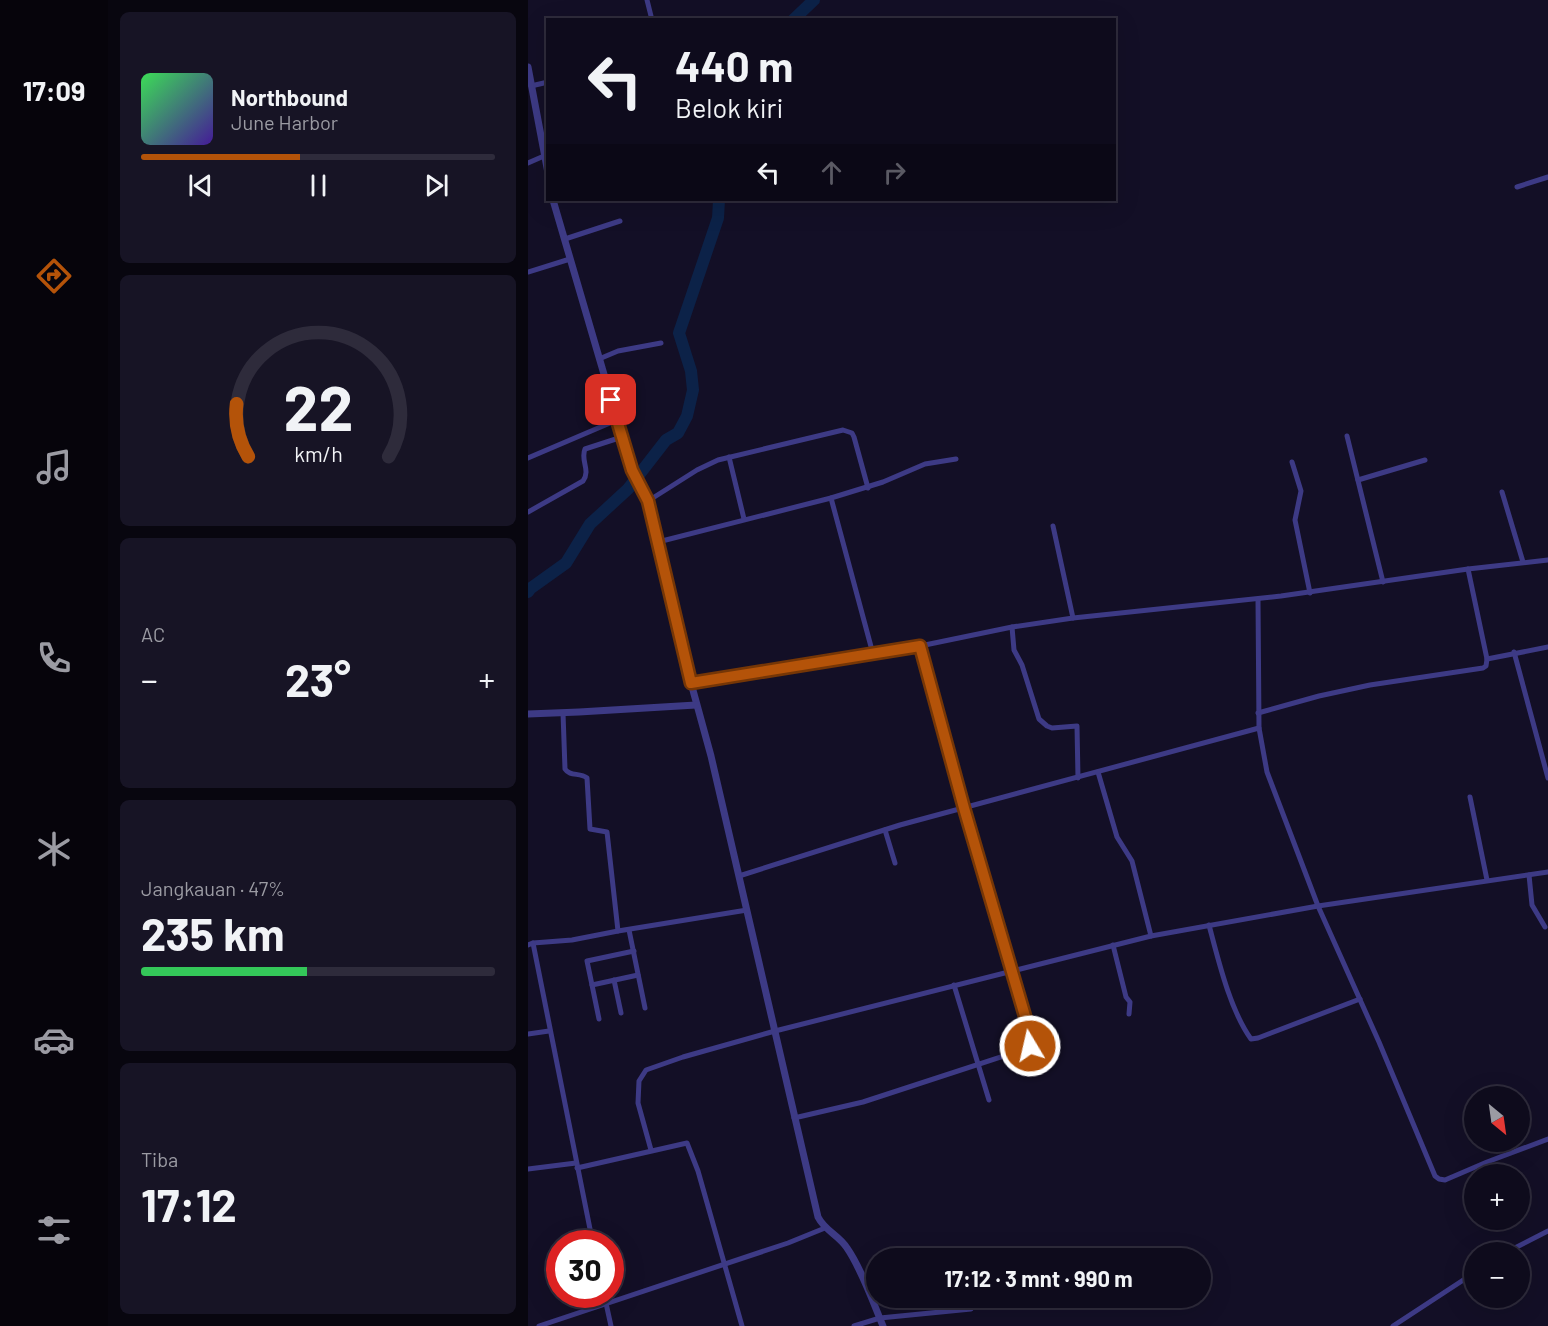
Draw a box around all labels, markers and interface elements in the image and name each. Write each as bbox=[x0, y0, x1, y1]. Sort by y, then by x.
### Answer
text: 440 m bbox=[675, 40, 793, 90]
icon: left bbox=[576, 42, 654, 120]
text: 17:09 bbox=[23, 74, 85, 106]
text: Northbound bbox=[231, 84, 348, 110]
text: Belok kiri bbox=[675, 91, 783, 123]
text: June Harbor bbox=[231, 110, 338, 134]
icon: left bbox=[752, 156, 785, 189]
icon: ahead bbox=[815, 156, 848, 189]
icon: right bbox=[878, 156, 911, 189]
icon: previous bbox=[184, 169, 217, 202]
icon: pause bbox=[302, 169, 335, 202]
icon: next bbox=[420, 169, 453, 202]
icon: directions bbox=[33, 255, 75, 297]
text: 22 bbox=[283, 369, 353, 443]
pin bbox=[585, 374, 636, 425]
icon: arrive bbox=[594, 383, 627, 416]
text: km/h bbox=[294, 442, 342, 467]
icon: music bbox=[33, 446, 75, 488]
text: AC bbox=[141, 622, 165, 646]
icon: phone bbox=[33, 637, 75, 679]
text: 23° bbox=[285, 652, 351, 706]
text: − bbox=[141, 659, 158, 699]
text: + bbox=[478, 659, 495, 699]
icon: climate bbox=[33, 828, 75, 870]
text: Jangkauan · 47% bbox=[141, 876, 285, 900]
text: 235 km bbox=[141, 906, 285, 960]
position arrow bbox=[998, 1014, 1062, 1078]
icon: car bbox=[33, 1019, 75, 1061]
north arrow bbox=[1464, 1086, 1530, 1152]
map controls bbox=[1464, 1086, 1530, 1308]
text: Tiba bbox=[141, 1147, 178, 1171]
button: + bbox=[1464, 1164, 1530, 1230]
text: 17:12 bbox=[141, 1177, 237, 1231]
icon: filters bbox=[33, 1209, 75, 1251]
speed limit sign: 30 bbox=[546, 1230, 624, 1308]
button: − bbox=[1464, 1242, 1530, 1308]
text: 17:12 · 3 mnt · 990 m bbox=[944, 1265, 1133, 1291]

